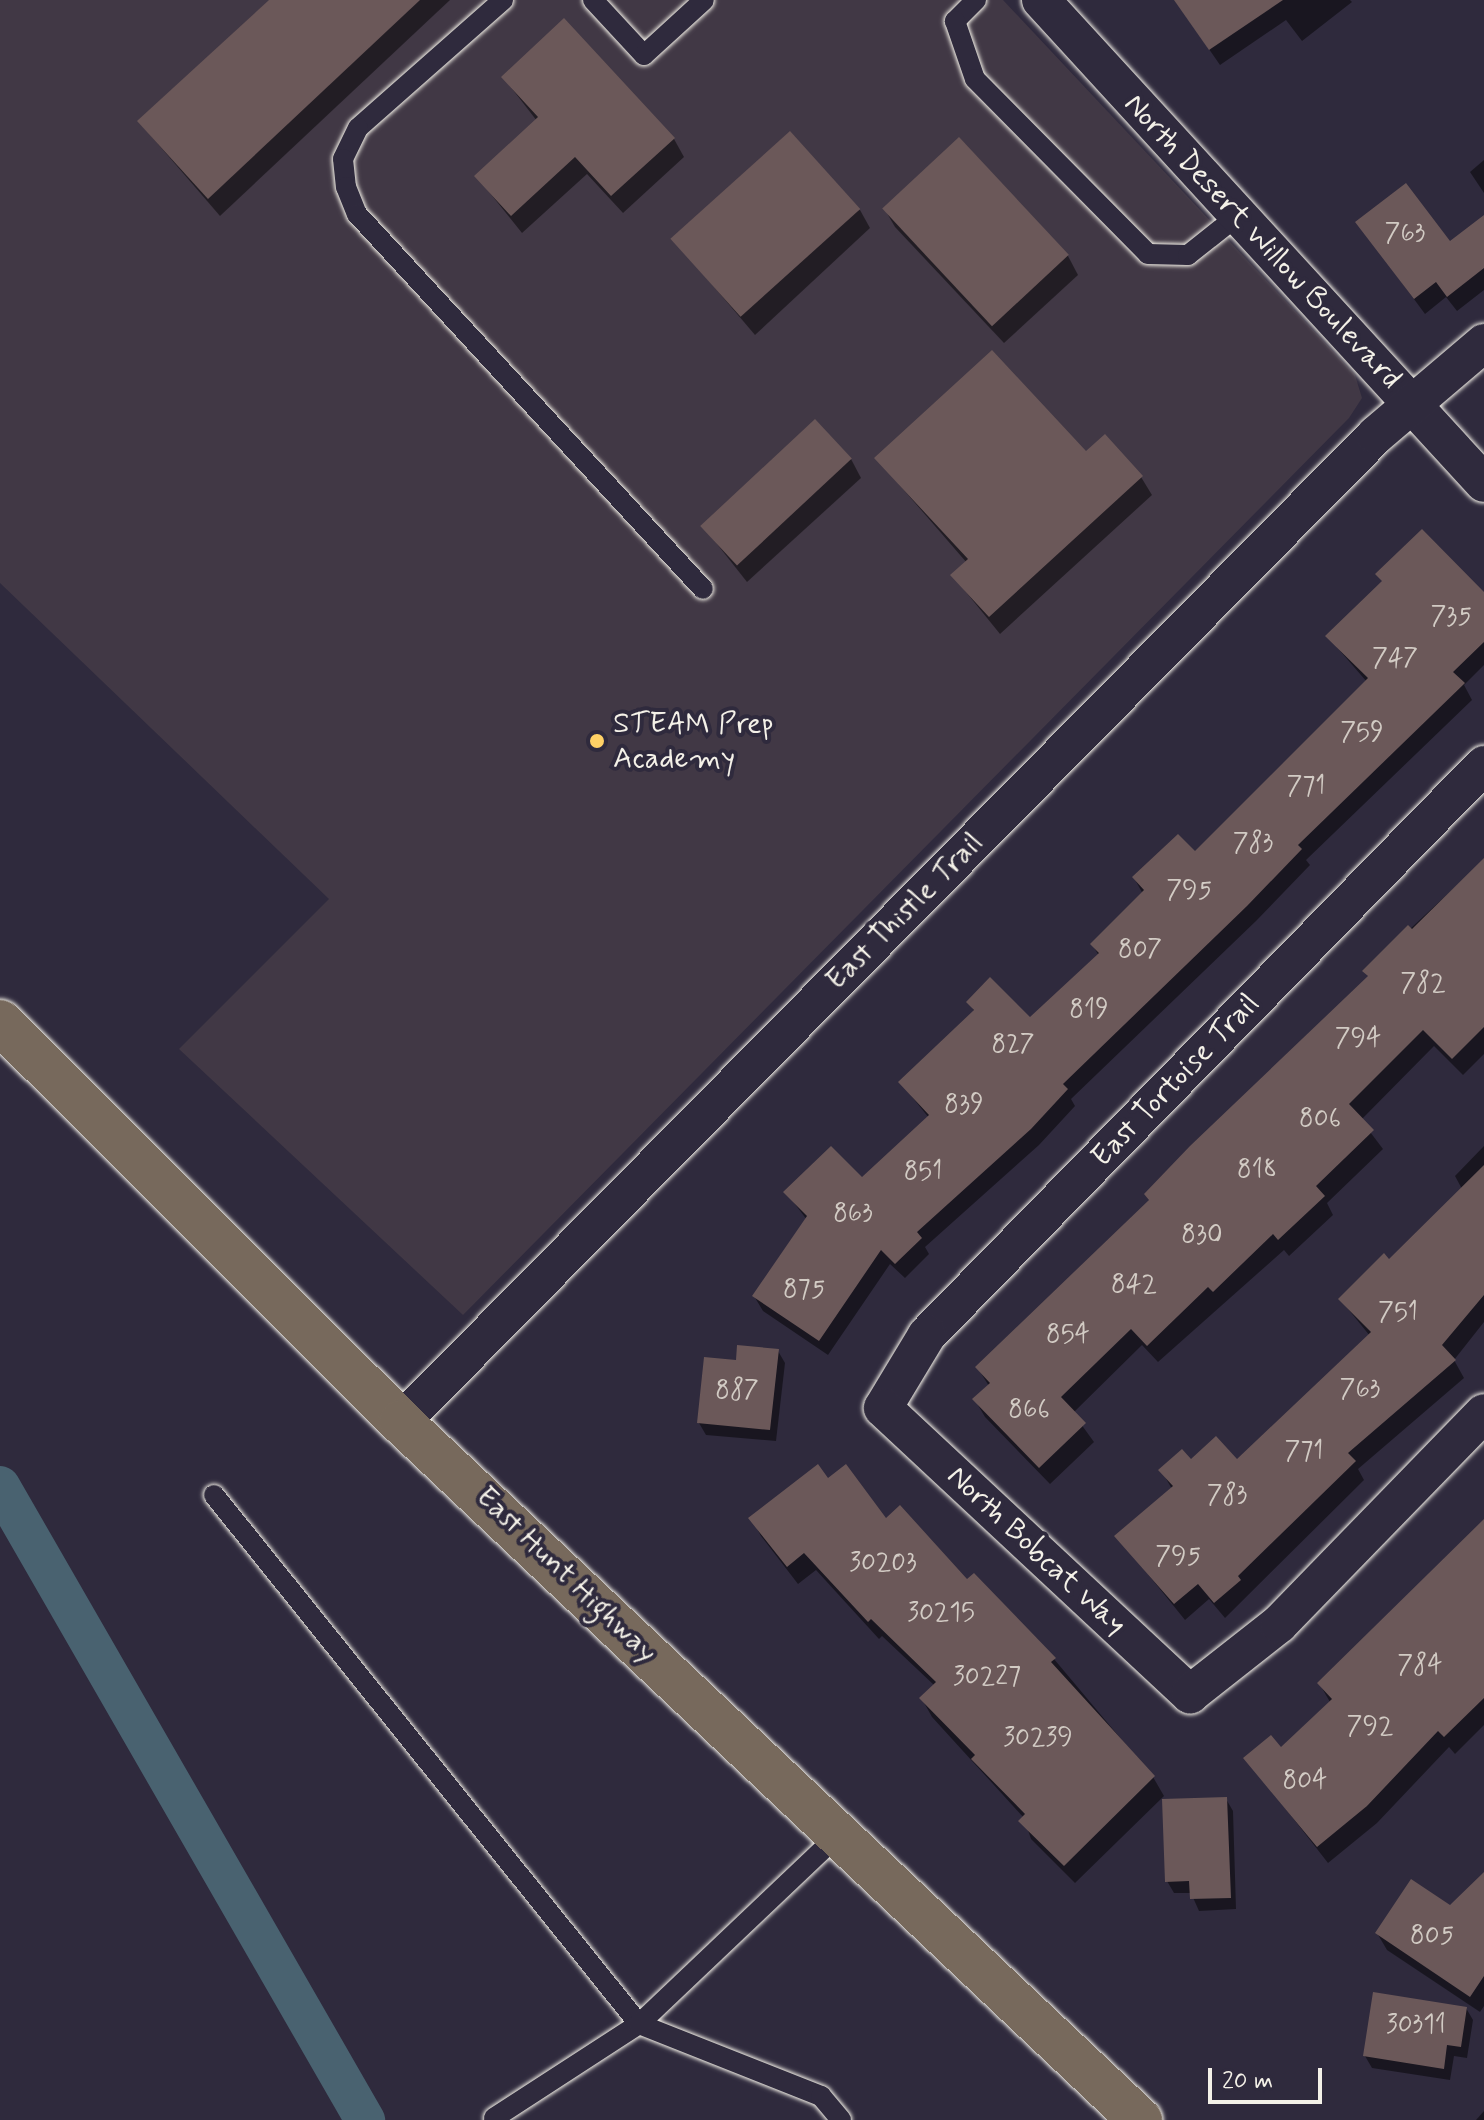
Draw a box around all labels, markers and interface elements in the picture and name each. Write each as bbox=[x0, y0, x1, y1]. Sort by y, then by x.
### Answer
street label: North Desert Willow Boulevard bbox=[1117, 89, 1407, 395]
house number: 763 bbox=[1385, 219, 1425, 251]
house number: 735 bbox=[1430, 602, 1472, 634]
house number: 747 bbox=[1372, 644, 1418, 676]
place label: STEAM Prep Academy bbox=[613, 706, 773, 776]
house number: 759 bbox=[1340, 718, 1384, 750]
marker: STEAM Prep Academy bbox=[588, 732, 606, 750]
house number: 771 bbox=[1287, 772, 1325, 804]
street label: East Thistle Trail bbox=[820, 827, 990, 997]
house number: 783 bbox=[1233, 829, 1273, 861]
house number: 795 bbox=[1166, 876, 1212, 908]
house number: 807 bbox=[1118, 935, 1162, 967]
house number: 782 bbox=[1400, 969, 1446, 1001]
street label: East Tortoise Trail bbox=[1086, 988, 1266, 1174]
house number: 819 bbox=[1069, 995, 1109, 1027]
house number: 794 bbox=[1335, 1024, 1381, 1056]
house number: 827 bbox=[992, 1030, 1034, 1062]
house number: 839 bbox=[944, 1090, 984, 1122]
house number: 806 bbox=[1299, 1104, 1341, 1136]
house number: 818 bbox=[1237, 1155, 1277, 1187]
house number: 851 bbox=[904, 1157, 942, 1189]
house number: 863 bbox=[833, 1199, 873, 1231]
house number: 830 bbox=[1181, 1220, 1223, 1252]
house number: 842 bbox=[1111, 1270, 1157, 1302]
house number: 875 bbox=[783, 1275, 825, 1307]
house number: 751 bbox=[1378, 1298, 1418, 1330]
house number: 854 bbox=[1046, 1320, 1090, 1352]
house number: 763 bbox=[1340, 1375, 1380, 1407]
house number: 887 bbox=[715, 1376, 759, 1408]
house number: 866 bbox=[1008, 1395, 1050, 1427]
house number: 771 bbox=[1285, 1437, 1323, 1469]
street label: North Bobcat Way bbox=[938, 1458, 1134, 1644]
street label: East Hunt Highway bbox=[468, 1479, 664, 1671]
house number: 783 bbox=[1207, 1481, 1247, 1513]
house number: 795 bbox=[1155, 1542, 1201, 1574]
house number: 30203 bbox=[849, 1548, 917, 1580]
house number: 30215 bbox=[907, 1598, 975, 1630]
house number: 784 bbox=[1397, 1651, 1443, 1683]
house number: 30227 bbox=[953, 1662, 1021, 1694]
house number: 792 bbox=[1347, 1712, 1393, 1744]
house number: 30239 bbox=[1003, 1723, 1073, 1755]
house number: 804 bbox=[1283, 1766, 1327, 1798]
house number: 805 bbox=[1410, 1921, 1454, 1953]
house number: 30311 bbox=[1386, 2010, 1446, 2042]
scale bar bbox=[1212, 2052, 1326, 2102]
text: 20 m bbox=[1222, 2066, 1273, 2097]

